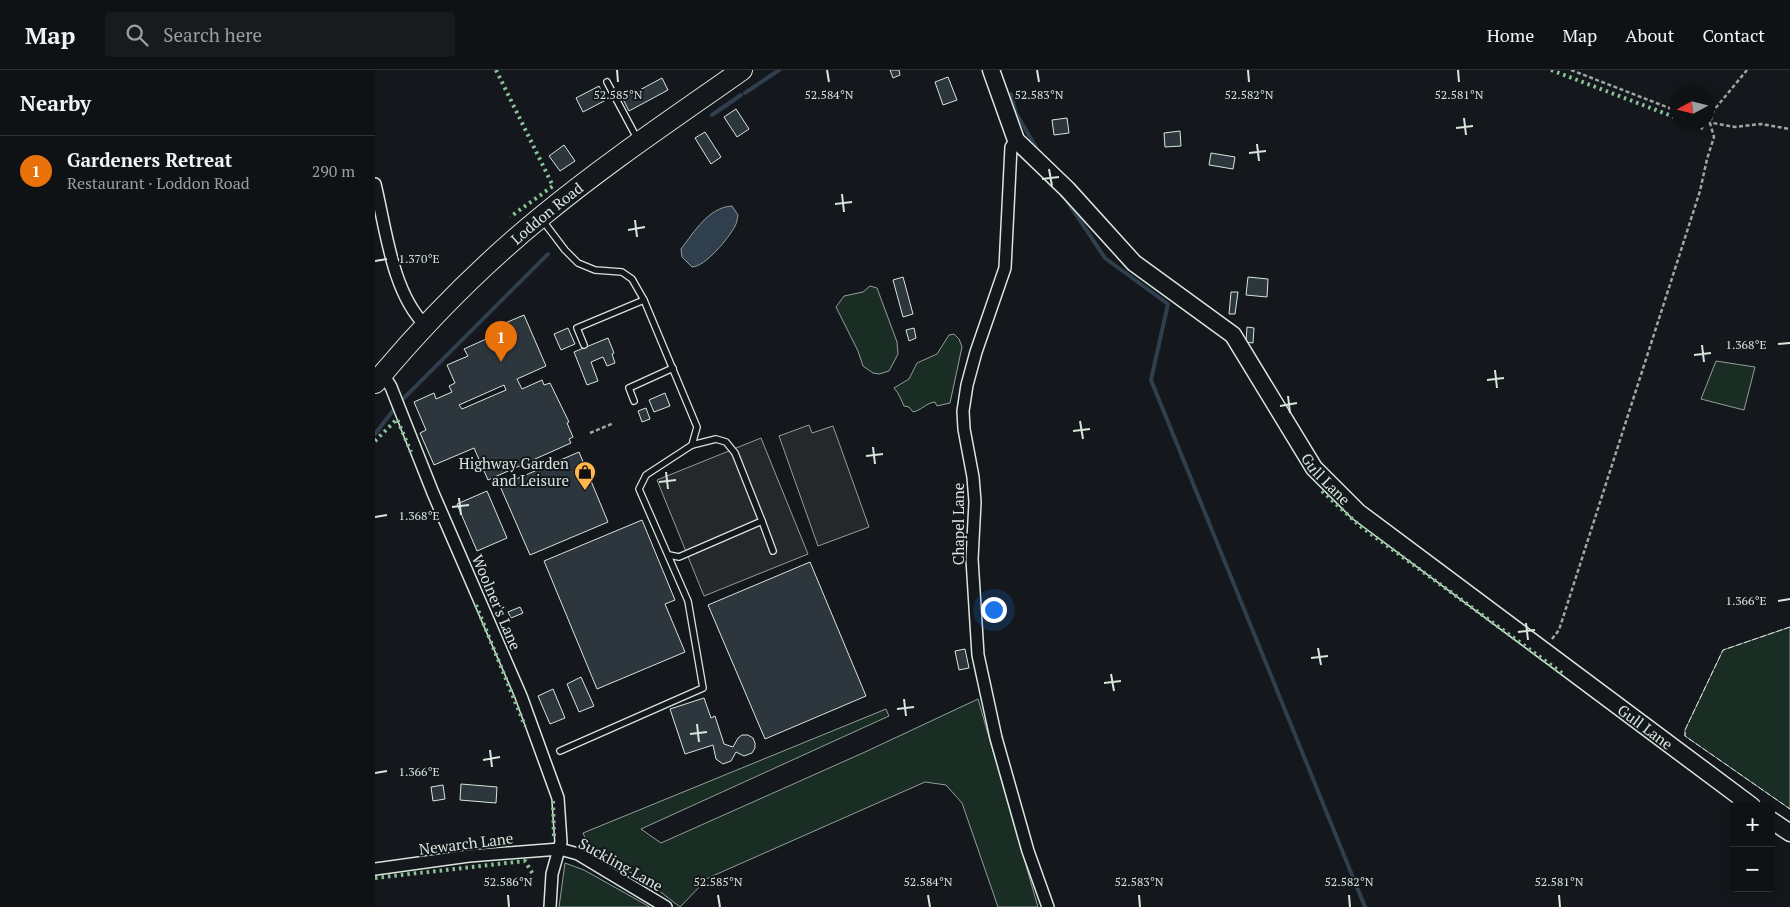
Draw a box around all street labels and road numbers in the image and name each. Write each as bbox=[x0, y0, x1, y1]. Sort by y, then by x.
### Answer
street label: Loddon Road bbox=[506, 178, 587, 248]
street label: Gull Lane bbox=[1297, 449, 1355, 509]
street label: Chapel Lane bbox=[948, 483, 968, 565]
street label: Woolner's Lane bbox=[468, 551, 526, 653]
street label: Gull Lane bbox=[1614, 699, 1677, 754]
street label: Newarch Lane bbox=[418, 827, 514, 859]
street label: Suckling Lane bbox=[575, 833, 667, 895]

